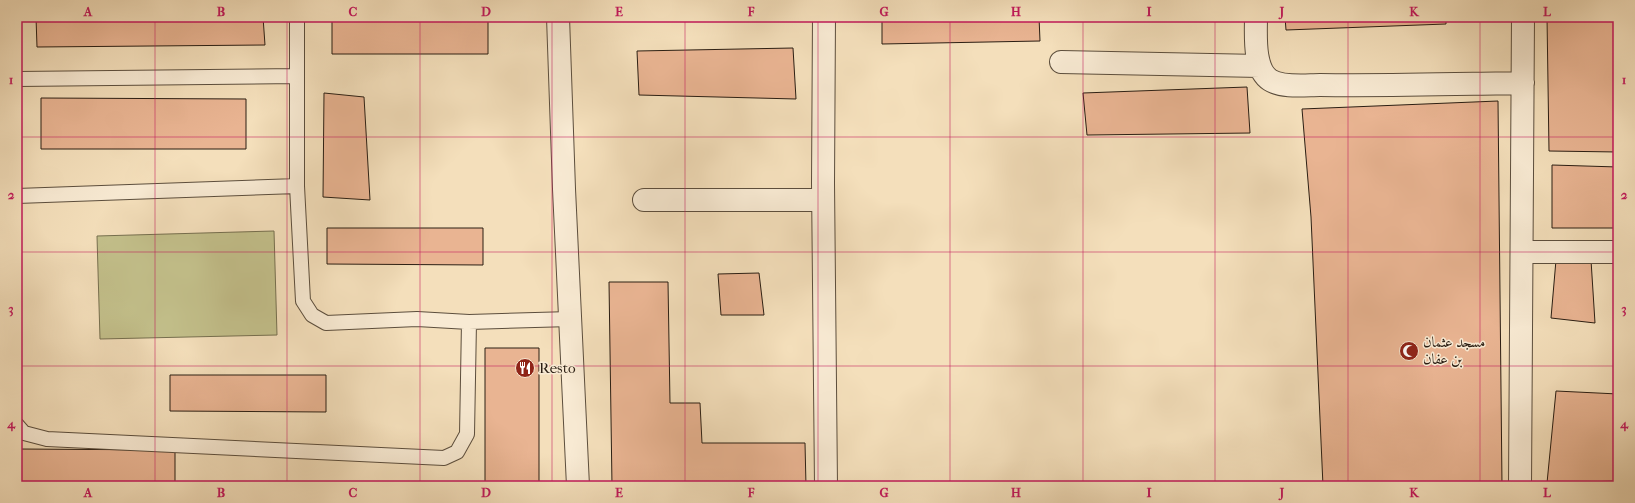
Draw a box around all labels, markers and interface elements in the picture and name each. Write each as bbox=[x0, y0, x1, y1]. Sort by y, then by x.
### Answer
text: A bbox=[83, 4, 93, 19]
text: B bbox=[217, 4, 226, 19]
text: C bbox=[349, 4, 358, 19]
text: D bbox=[481, 4, 491, 19]
text: E bbox=[615, 4, 623, 19]
text: F bbox=[747, 4, 755, 19]
text: G bbox=[879, 4, 889, 19]
text: H bbox=[1011, 4, 1022, 19]
text: I bbox=[1146, 4, 1152, 19]
text: J bbox=[1278, 4, 1285, 20]
text: K bbox=[1409, 4, 1420, 19]
text: L bbox=[1543, 4, 1552, 19]
text: 1 bbox=[9, 72, 14, 87]
text: 1 bbox=[1622, 72, 1627, 87]
text: 2 bbox=[8, 187, 15, 202]
text: 2 bbox=[1621, 187, 1628, 202]
text: 3 bbox=[8, 301, 14, 317]
text: 3 bbox=[1621, 301, 1627, 317]
place label: مسجد عثمان بن عفان bbox=[1423, 333, 1485, 368]
mosque icon: مسجد عثمان بن عفان bbox=[1398, 340, 1420, 362]
restaurant icon: Resto bbox=[514, 357, 536, 379]
place label: Resto bbox=[539, 359, 576, 377]
text: 4 bbox=[6, 416, 16, 432]
text: 4 bbox=[1619, 416, 1629, 432]
text: A bbox=[83, 485, 93, 500]
text: B bbox=[217, 485, 226, 500]
text: C bbox=[349, 485, 358, 500]
text: D bbox=[481, 485, 491, 500]
text: E bbox=[615, 485, 623, 500]
text: F bbox=[747, 485, 755, 500]
text: G bbox=[879, 485, 889, 500]
text: H bbox=[1011, 485, 1022, 500]
text: I bbox=[1146, 485, 1152, 500]
text: J bbox=[1278, 485, 1285, 501]
text: K bbox=[1409, 485, 1420, 500]
text: L bbox=[1543, 485, 1552, 500]

